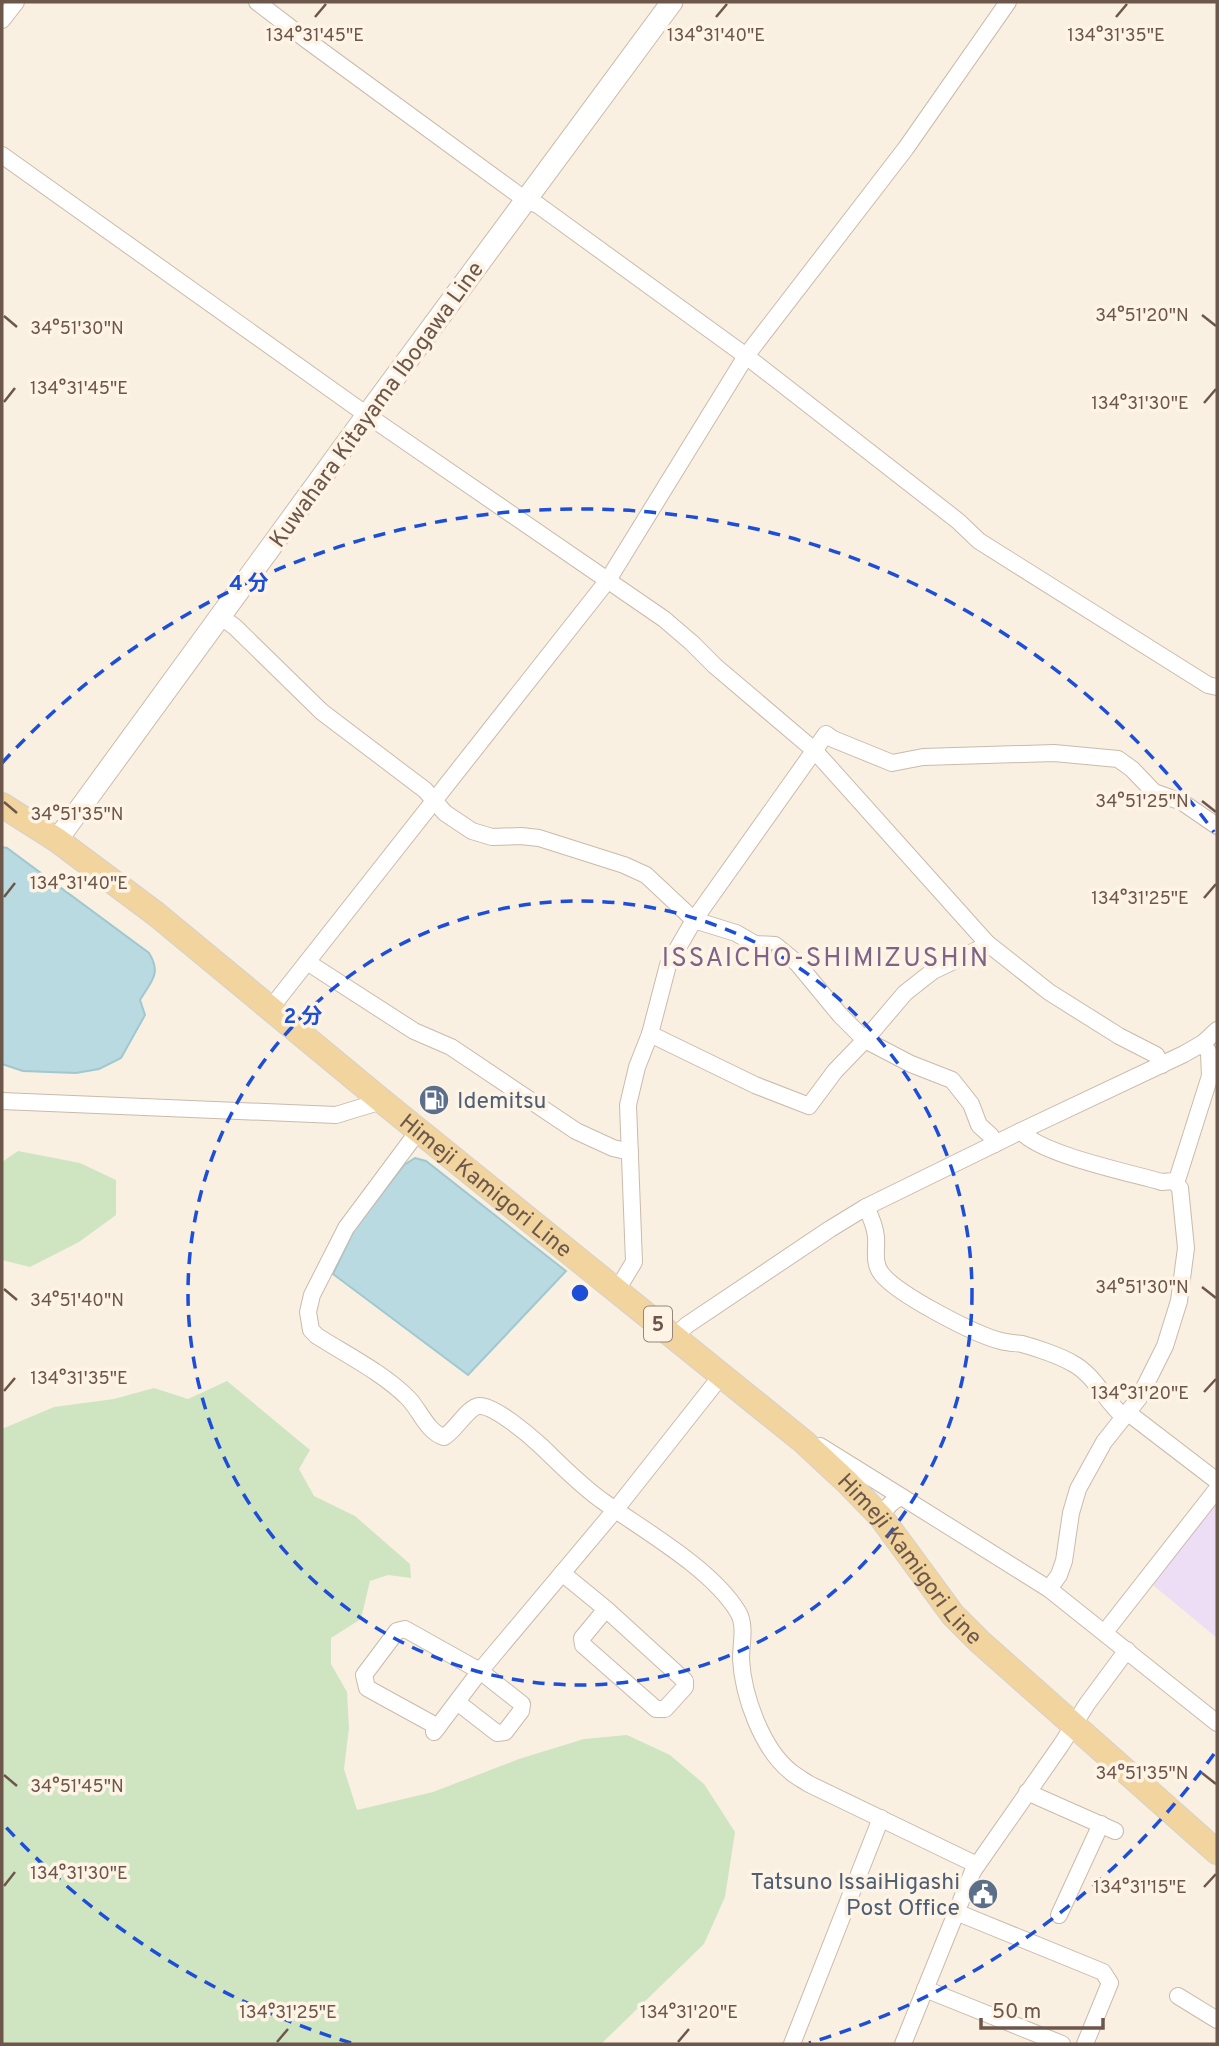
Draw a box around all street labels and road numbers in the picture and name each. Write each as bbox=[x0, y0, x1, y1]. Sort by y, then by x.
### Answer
street label: Kuwahara Kitayama Ibogawa Line bbox=[264, 257, 492, 554]
street label: Himeji Kamigori Line bbox=[392, 1109, 577, 1266]
road number: 5 bbox=[644, 1306, 672, 1342]
street label: Himeji Kamigori Line bbox=[830, 1468, 987, 1653]

